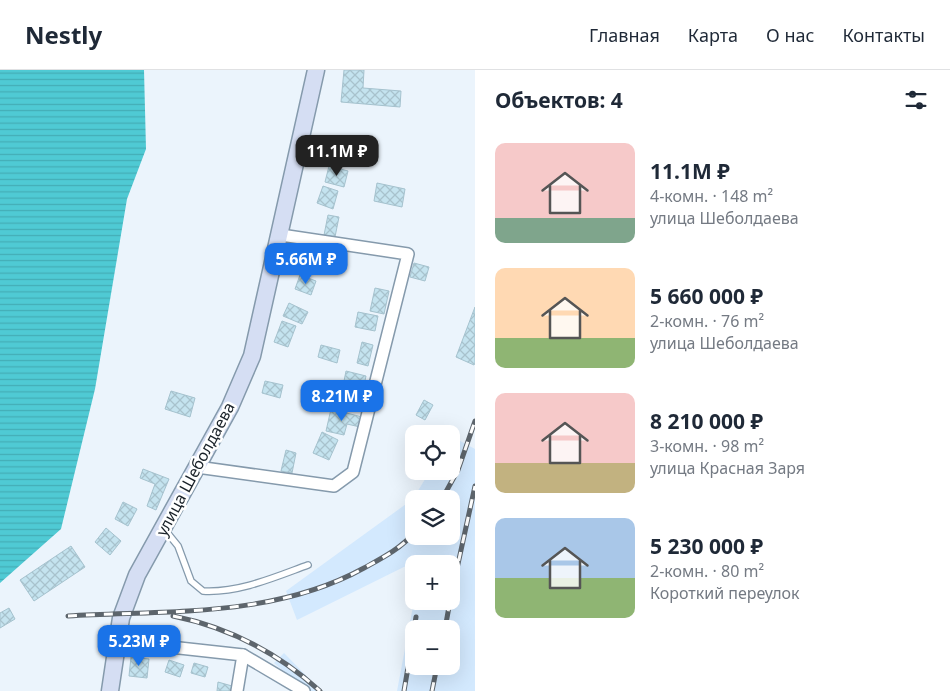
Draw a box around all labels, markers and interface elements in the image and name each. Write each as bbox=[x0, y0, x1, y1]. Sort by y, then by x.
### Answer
text: Nestly bbox=[25, 18, 102, 51]
text: Главная bbox=[589, 23, 660, 47]
text: Карта bbox=[688, 23, 738, 47]
text: О нас bbox=[766, 23, 814, 47]
text: Контакты bbox=[842, 23, 925, 47]
text: Объектов: 4 bbox=[495, 86, 623, 114]
icon: filters bbox=[902, 86, 930, 114]
pin: 11.1M ₽ bbox=[291, 134, 383, 177]
text: 11.1M ₽ bbox=[307, 140, 367, 162]
text: 11.1M ₽ bbox=[650, 157, 730, 185]
icon: home bbox=[535, 163, 595, 223]
text: 4-комн. · 148 m² bbox=[650, 185, 773, 207]
text: улица Шеболдаева bbox=[650, 207, 799, 229]
pin: 5.66M ₽ bbox=[260, 242, 352, 285]
text: 5.66M ₽ bbox=[276, 248, 336, 270]
text: 5 660 000 ₽ bbox=[650, 282, 763, 310]
icon: home bbox=[535, 288, 595, 348]
text: 2-комн. · 76 m² bbox=[650, 310, 764, 332]
text: улица Шеболдаева bbox=[650, 332, 799, 354]
pin: 8.21M ₽ bbox=[296, 380, 388, 422]
text: 8.21M ₽ bbox=[312, 385, 372, 407]
street label: улица Шеболдаева bbox=[150, 398, 240, 540]
text: 8 210 000 ₽ bbox=[650, 407, 763, 435]
icon: home bbox=[535, 413, 595, 473]
map controls bbox=[405, 425, 460, 675]
button: locate bbox=[405, 425, 460, 480]
text: 3-комн. · 98 m² bbox=[650, 435, 764, 457]
text: улица Красная Заря bbox=[650, 457, 805, 479]
button: layers bbox=[405, 490, 460, 545]
text: 5 230 000 ₽ bbox=[650, 532, 763, 560]
icon: home bbox=[535, 538, 595, 598]
button: + bbox=[405, 555, 460, 610]
text: 2-комн. · 80 m² bbox=[650, 560, 764, 582]
text: Короткий переулок bbox=[650, 582, 800, 604]
button: − bbox=[405, 620, 460, 675]
pin: 5.23M ₽ bbox=[93, 624, 185, 667]
text: 5.23M ₽ bbox=[109, 630, 169, 652]

